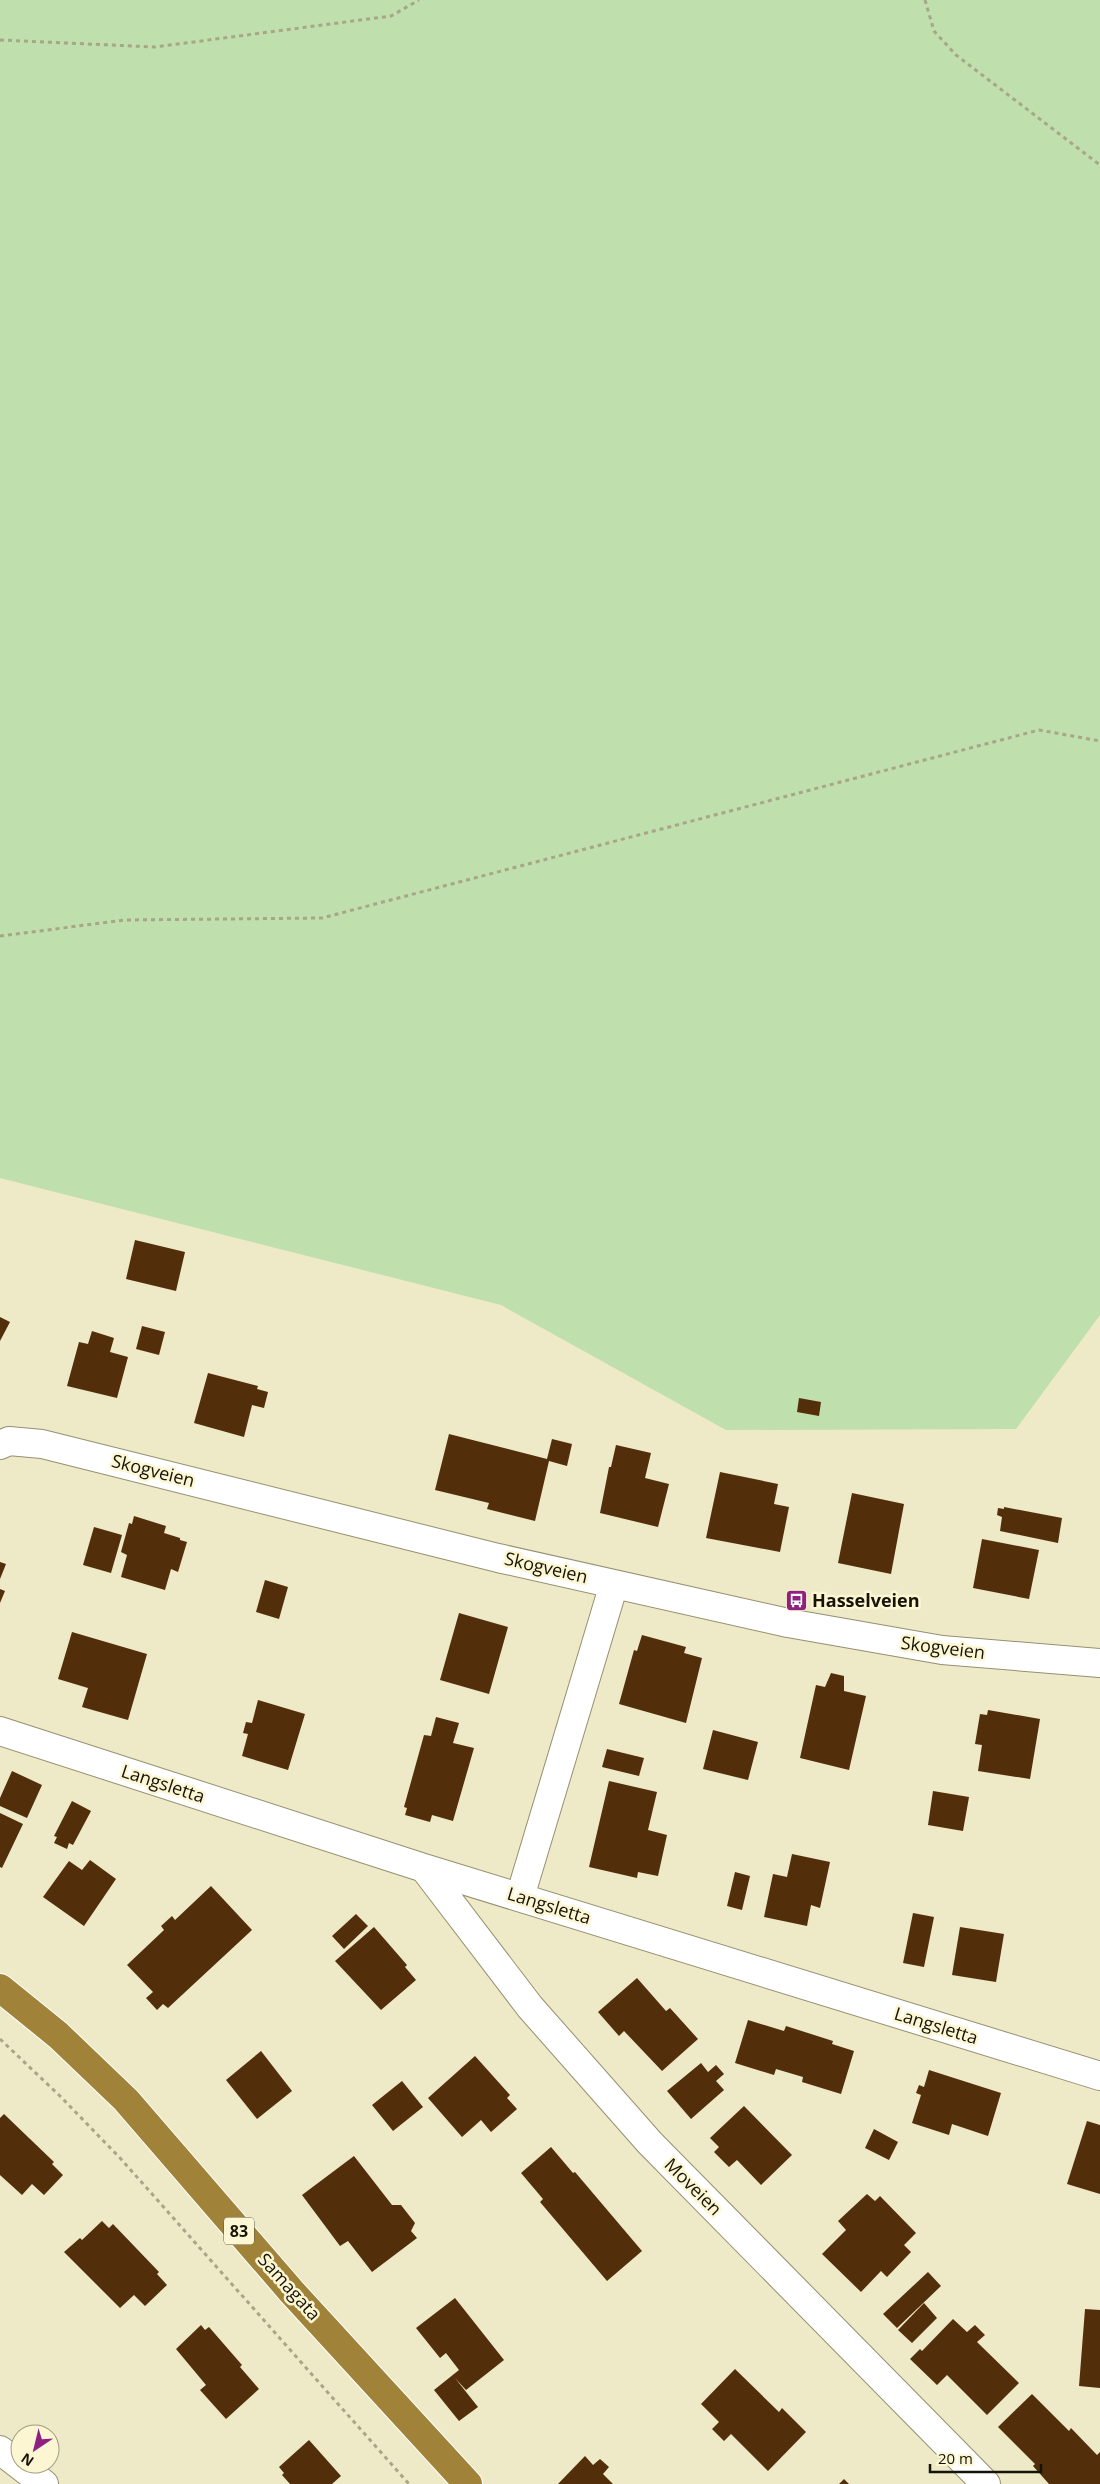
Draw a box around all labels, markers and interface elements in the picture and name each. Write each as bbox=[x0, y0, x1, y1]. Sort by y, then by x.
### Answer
street label: Skogveien bbox=[109, 1448, 197, 1492]
street label: Skogveien bbox=[502, 1546, 590, 1588]
place label: Hasselveien bbox=[812, 1588, 920, 1612]
bus stop icon: Hasselveien bbox=[784, 1589, 808, 1613]
street label: Skogveien bbox=[900, 1630, 987, 1664]
street label: Langsletta bbox=[119, 1758, 208, 1808]
street label: Langsletta bbox=[505, 1881, 594, 1929]
street label: Langsletta bbox=[892, 2001, 981, 2049]
street label: Moveien bbox=[660, 2152, 728, 2220]
road number: 83 bbox=[224, 2218, 254, 2244]
street label: Samagata bbox=[253, 2248, 326, 2325]
north arrow bbox=[10, 2424, 60, 2474]
scale bar bbox=[930, 2442, 1041, 2474]
text: 20 m bbox=[938, 2448, 973, 2468]
text: N bbox=[17, 2449, 37, 2471]

